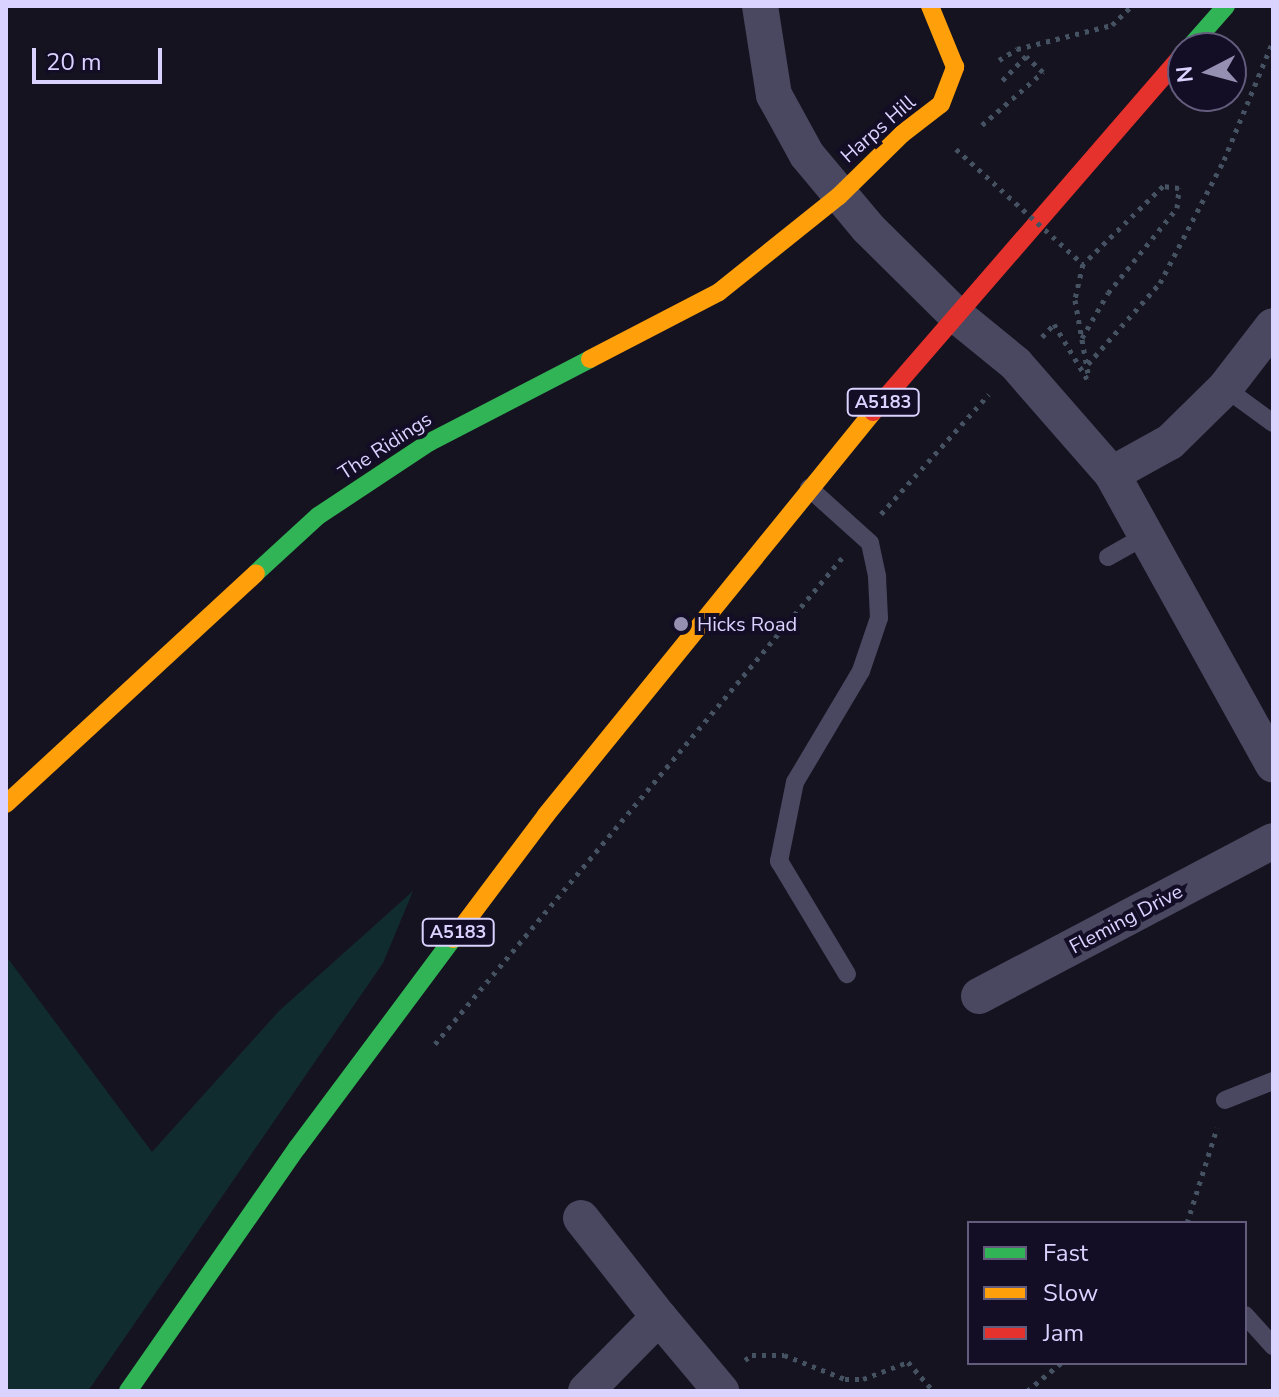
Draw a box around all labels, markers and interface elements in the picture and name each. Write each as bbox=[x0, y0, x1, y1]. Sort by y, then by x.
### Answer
scale bar bbox=[36, 32, 166, 82]
north arrow bbox=[1167, 32, 1247, 112]
text: 20 m bbox=[46, 46, 102, 78]
text: N bbox=[1169, 65, 1201, 84]
street label: Harps Hill bbox=[836, 90, 920, 168]
road number: A5183 bbox=[845, 388, 921, 416]
street label: The Ridings bbox=[334, 407, 436, 485]
place label: Hicks Road bbox=[697, 612, 797, 636]
marker: Hicks Road bbox=[672, 615, 690, 633]
street label: Fleming Drive bbox=[1065, 879, 1187, 959]
road number: A5183 bbox=[420, 918, 496, 946]
legend bbox=[967, 1221, 1247, 1365]
text: Fast bbox=[1043, 1237, 1088, 1269]
text: Slow bbox=[1043, 1277, 1098, 1309]
text: Jam bbox=[1043, 1317, 1084, 1349]

